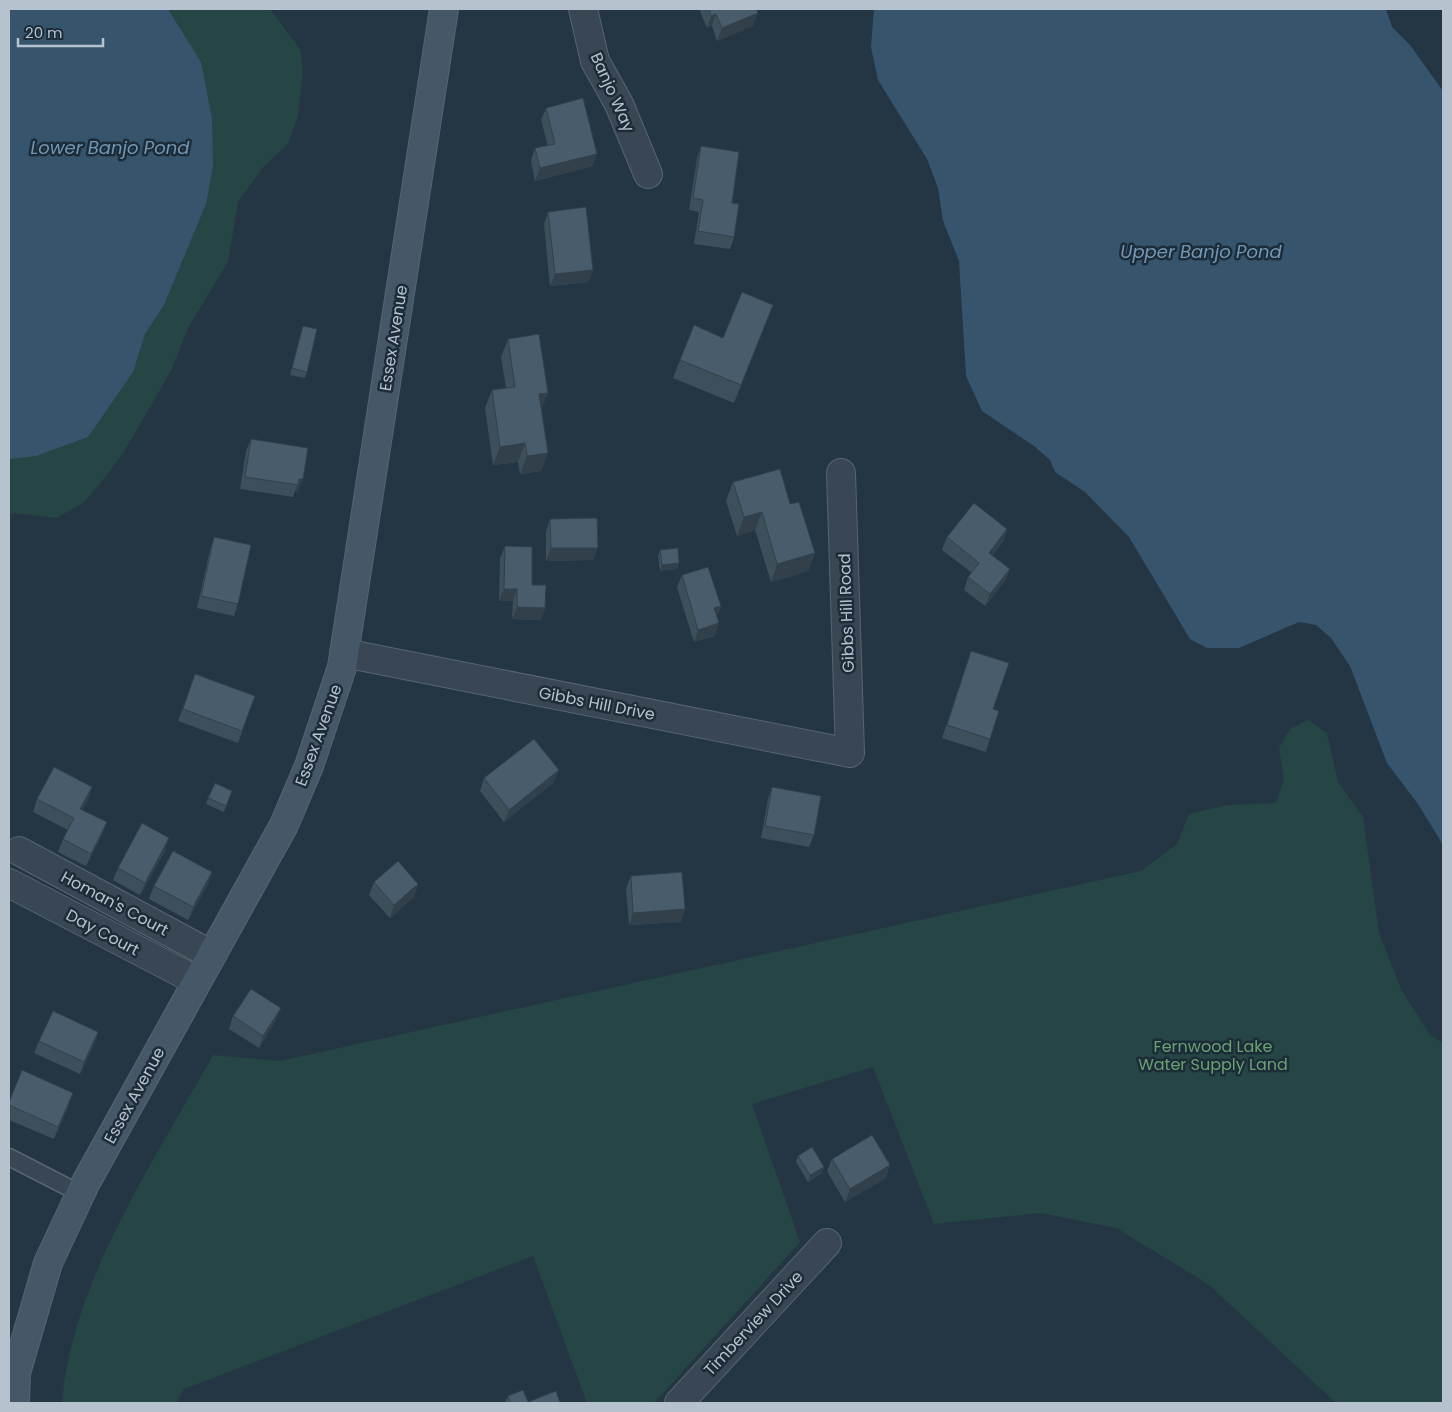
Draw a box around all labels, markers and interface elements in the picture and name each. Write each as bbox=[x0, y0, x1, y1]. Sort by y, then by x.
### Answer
scale bar bbox=[18, 15, 102, 47]
text: 20 m bbox=[25, 22, 63, 43]
street label: Banjo Way bbox=[585, 49, 640, 136]
water label: Lower Banjo Pond bbox=[31, 135, 190, 160]
water label: Upper Banjo Pond bbox=[1120, 239, 1283, 264]
street label: Essex Avenue bbox=[374, 283, 413, 393]
street label: Gibbs Hill Road bbox=[833, 553, 860, 673]
street label: Essex Avenue bbox=[289, 681, 348, 789]
street label: Gibbs Hill Drive bbox=[537, 681, 657, 726]
street label: Homan's Court bbox=[57, 865, 173, 942]
street label: Day Court bbox=[62, 903, 144, 961]
park label: Fernwood Lake Water Supply Land bbox=[1138, 1035, 1288, 1076]
street label: Essex Avenue bbox=[98, 1043, 170, 1148]
street label: Timberview Drive bbox=[699, 1266, 808, 1381]

